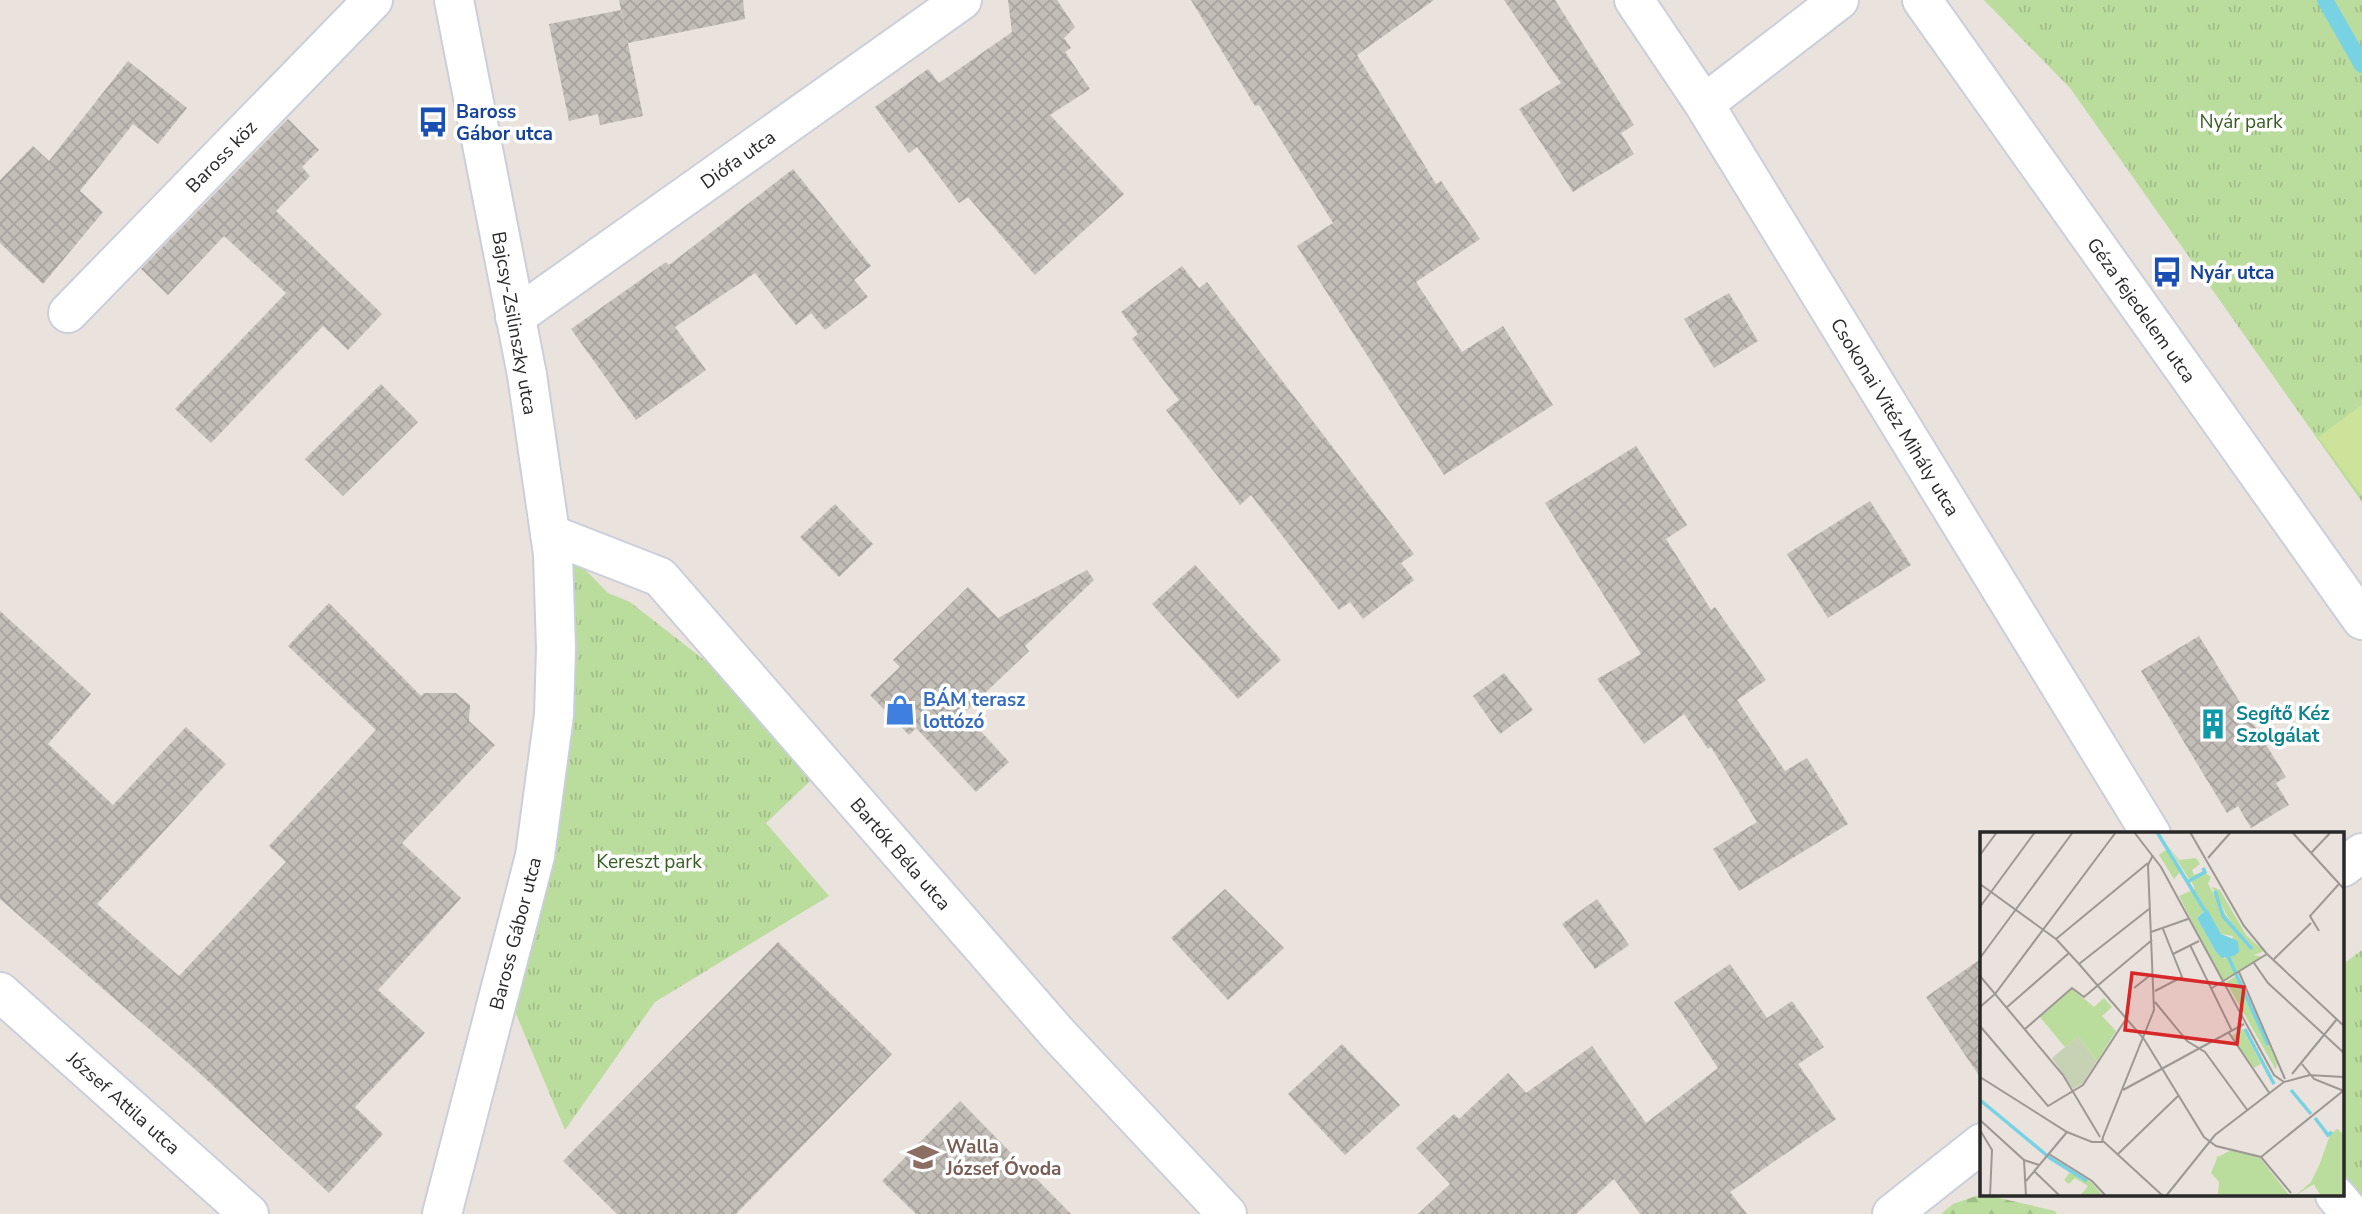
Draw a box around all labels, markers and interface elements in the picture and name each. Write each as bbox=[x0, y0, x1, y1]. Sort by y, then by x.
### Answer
place label: Baross Gábor utca bbox=[456, 99, 553, 147]
bus stop icon: Baross Gábor utca bbox=[416, 105, 450, 139]
park label: Nyár park bbox=[2200, 109, 2283, 135]
street label: Baross köz bbox=[180, 115, 263, 199]
street label: Diófa utca bbox=[696, 124, 781, 195]
street label: Bajcsy-Zsilinszky utca bbox=[485, 229, 543, 417]
street label: Géza fejedelem utca bbox=[2081, 233, 2202, 388]
bus stop icon: Nyár utca bbox=[2150, 255, 2184, 289]
place label: Nyár utca bbox=[2190, 260, 2275, 286]
street label: Csokonai Vitéz Mihály utca bbox=[1824, 313, 1965, 521]
place label: BÁM terasz lottózó bbox=[923, 687, 1025, 735]
shop icon: BÁM terasz lottózó bbox=[883, 693, 917, 727]
place label: Segítő Kéz Szolgálat bbox=[2236, 701, 2329, 749]
building icon: Segítő Kéz Szolgálat bbox=[2196, 707, 2230, 741]
street label: Bartók Béla utca bbox=[844, 792, 956, 916]
inset map bbox=[1980, 832, 2344, 1196]
park label: Kereszt park bbox=[596, 849, 702, 875]
street label: Baross Gábor utca bbox=[484, 854, 548, 1013]
street label: József Attila utca bbox=[60, 1045, 185, 1161]
place label: Walla József Óvoda bbox=[945, 1134, 1062, 1182]
school or university icon: Walla József Óvoda bbox=[906, 1140, 940, 1174]

